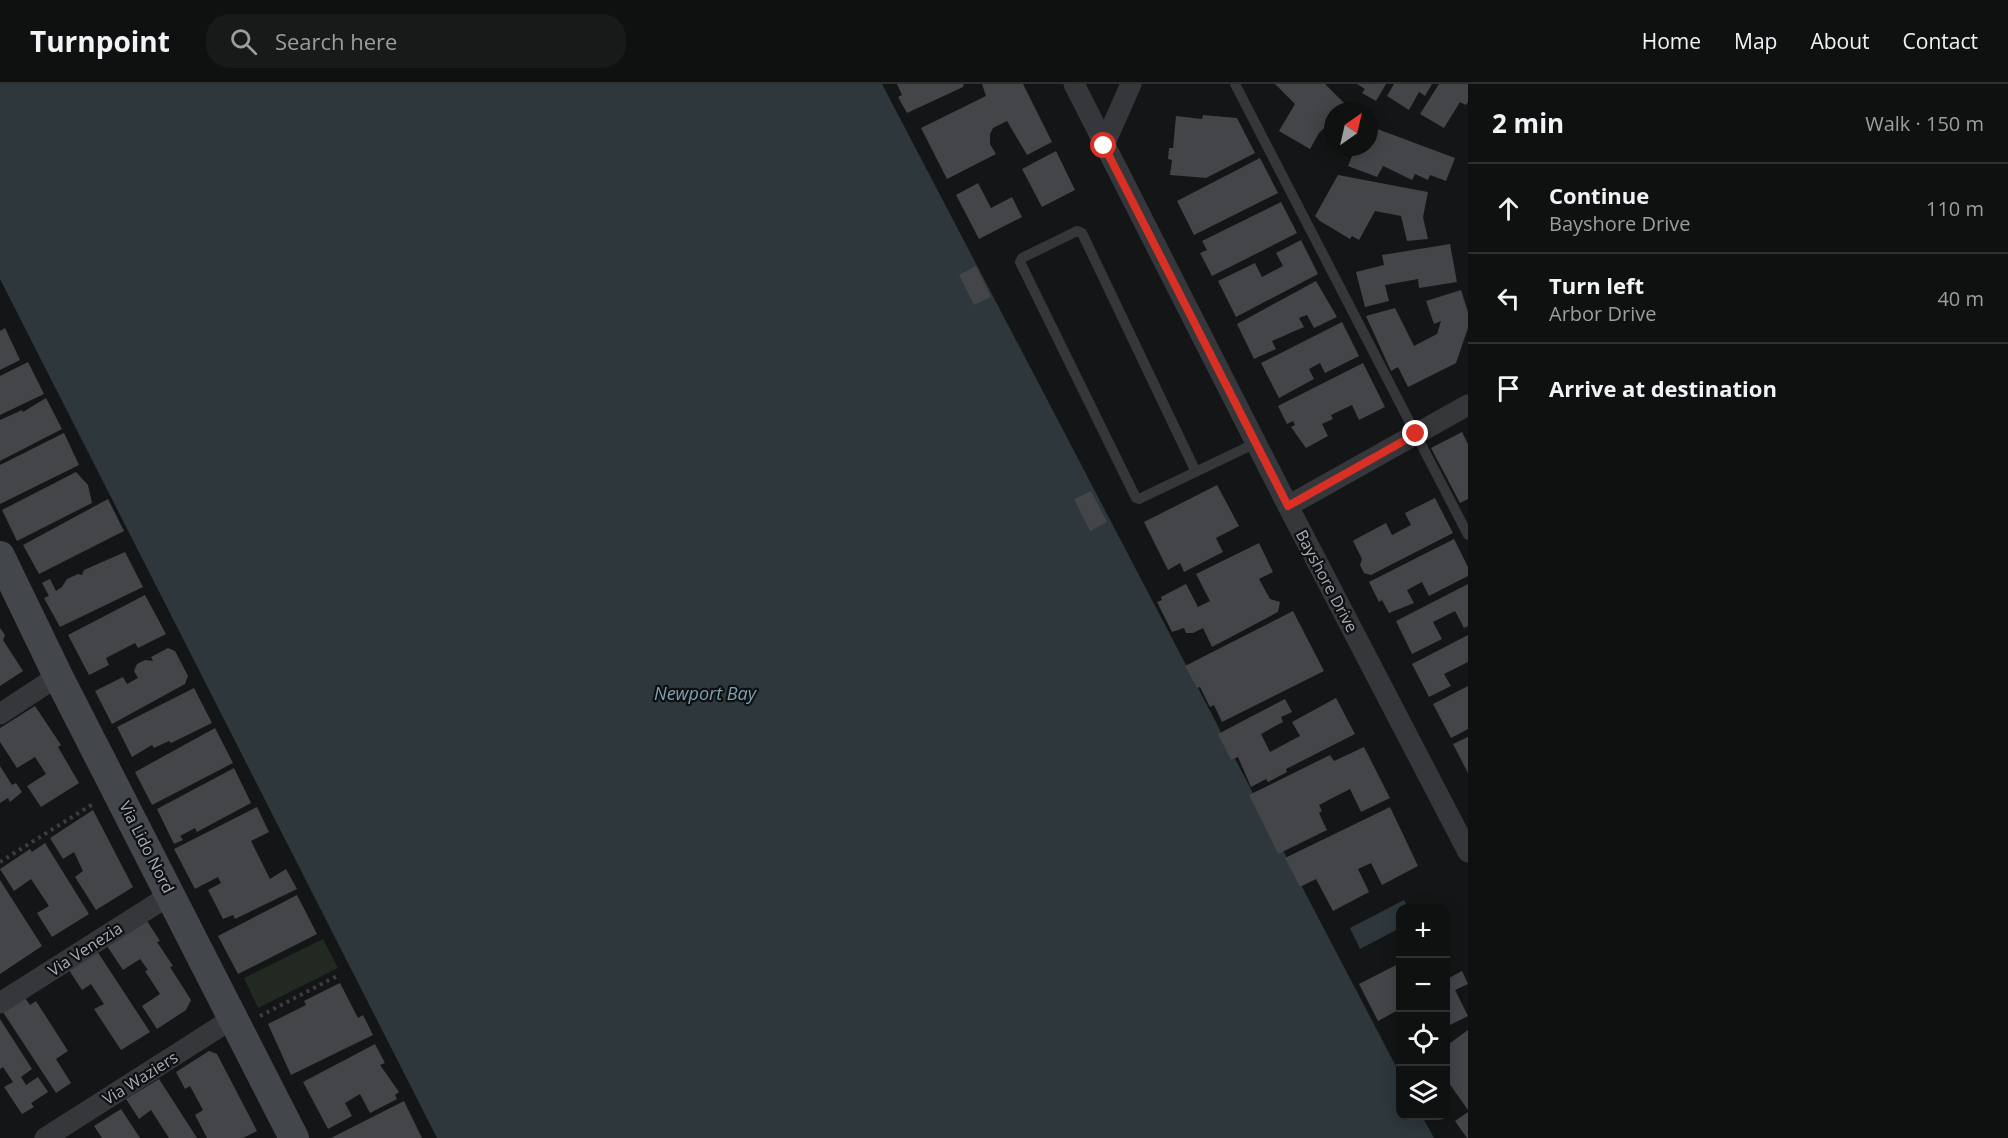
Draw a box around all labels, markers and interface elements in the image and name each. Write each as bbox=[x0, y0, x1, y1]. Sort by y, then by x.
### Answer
search box bbox=[206, 14, 626, 68]
text: Turnpoint bbox=[30, 22, 170, 60]
icon: search bbox=[227, 25, 260, 58]
text: Search here bbox=[275, 26, 397, 56]
text: Home bbox=[1642, 27, 1701, 55]
text: Map bbox=[1734, 27, 1777, 55]
text: About bbox=[1810, 27, 1870, 55]
text: Contact bbox=[1903, 27, 1978, 55]
north arrow bbox=[1324, 102, 1378, 156]
text: 2 min bbox=[1492, 105, 1564, 141]
text: Walk · 150 m bbox=[1865, 110, 1984, 137]
route start bbox=[1090, 132, 1116, 158]
text: Continue bbox=[1549, 180, 1649, 210]
icon: ahead bbox=[1492, 192, 1525, 225]
text: 110 m bbox=[1926, 195, 1984, 222]
text: Bayshore Drive bbox=[1549, 210, 1690, 237]
text: Turn left bbox=[1549, 270, 1644, 300]
icon: left bbox=[1492, 282, 1525, 315]
text: 40 m bbox=[1937, 285, 1984, 312]
text: Arbor Drive bbox=[1549, 300, 1656, 327]
icon: arrive bbox=[1492, 372, 1525, 405]
text: Arrive at destination bbox=[1549, 373, 1777, 403]
route end bbox=[1402, 420, 1428, 446]
street label: Bayshore Drive bbox=[1291, 526, 1363, 636]
water label: Newport Bay bbox=[654, 681, 758, 705]
street label: Via Lido Nord bbox=[114, 797, 180, 897]
map controls bbox=[1396, 904, 1450, 1120]
button: + bbox=[1396, 904, 1450, 958]
street label: Via Venezia bbox=[44, 917, 126, 981]
button: − bbox=[1396, 958, 1450, 1012]
button: locate bbox=[1396, 1012, 1450, 1066]
street label: Via Waziers bbox=[98, 1046, 182, 1110]
button: layers bbox=[1396, 1066, 1450, 1120]

